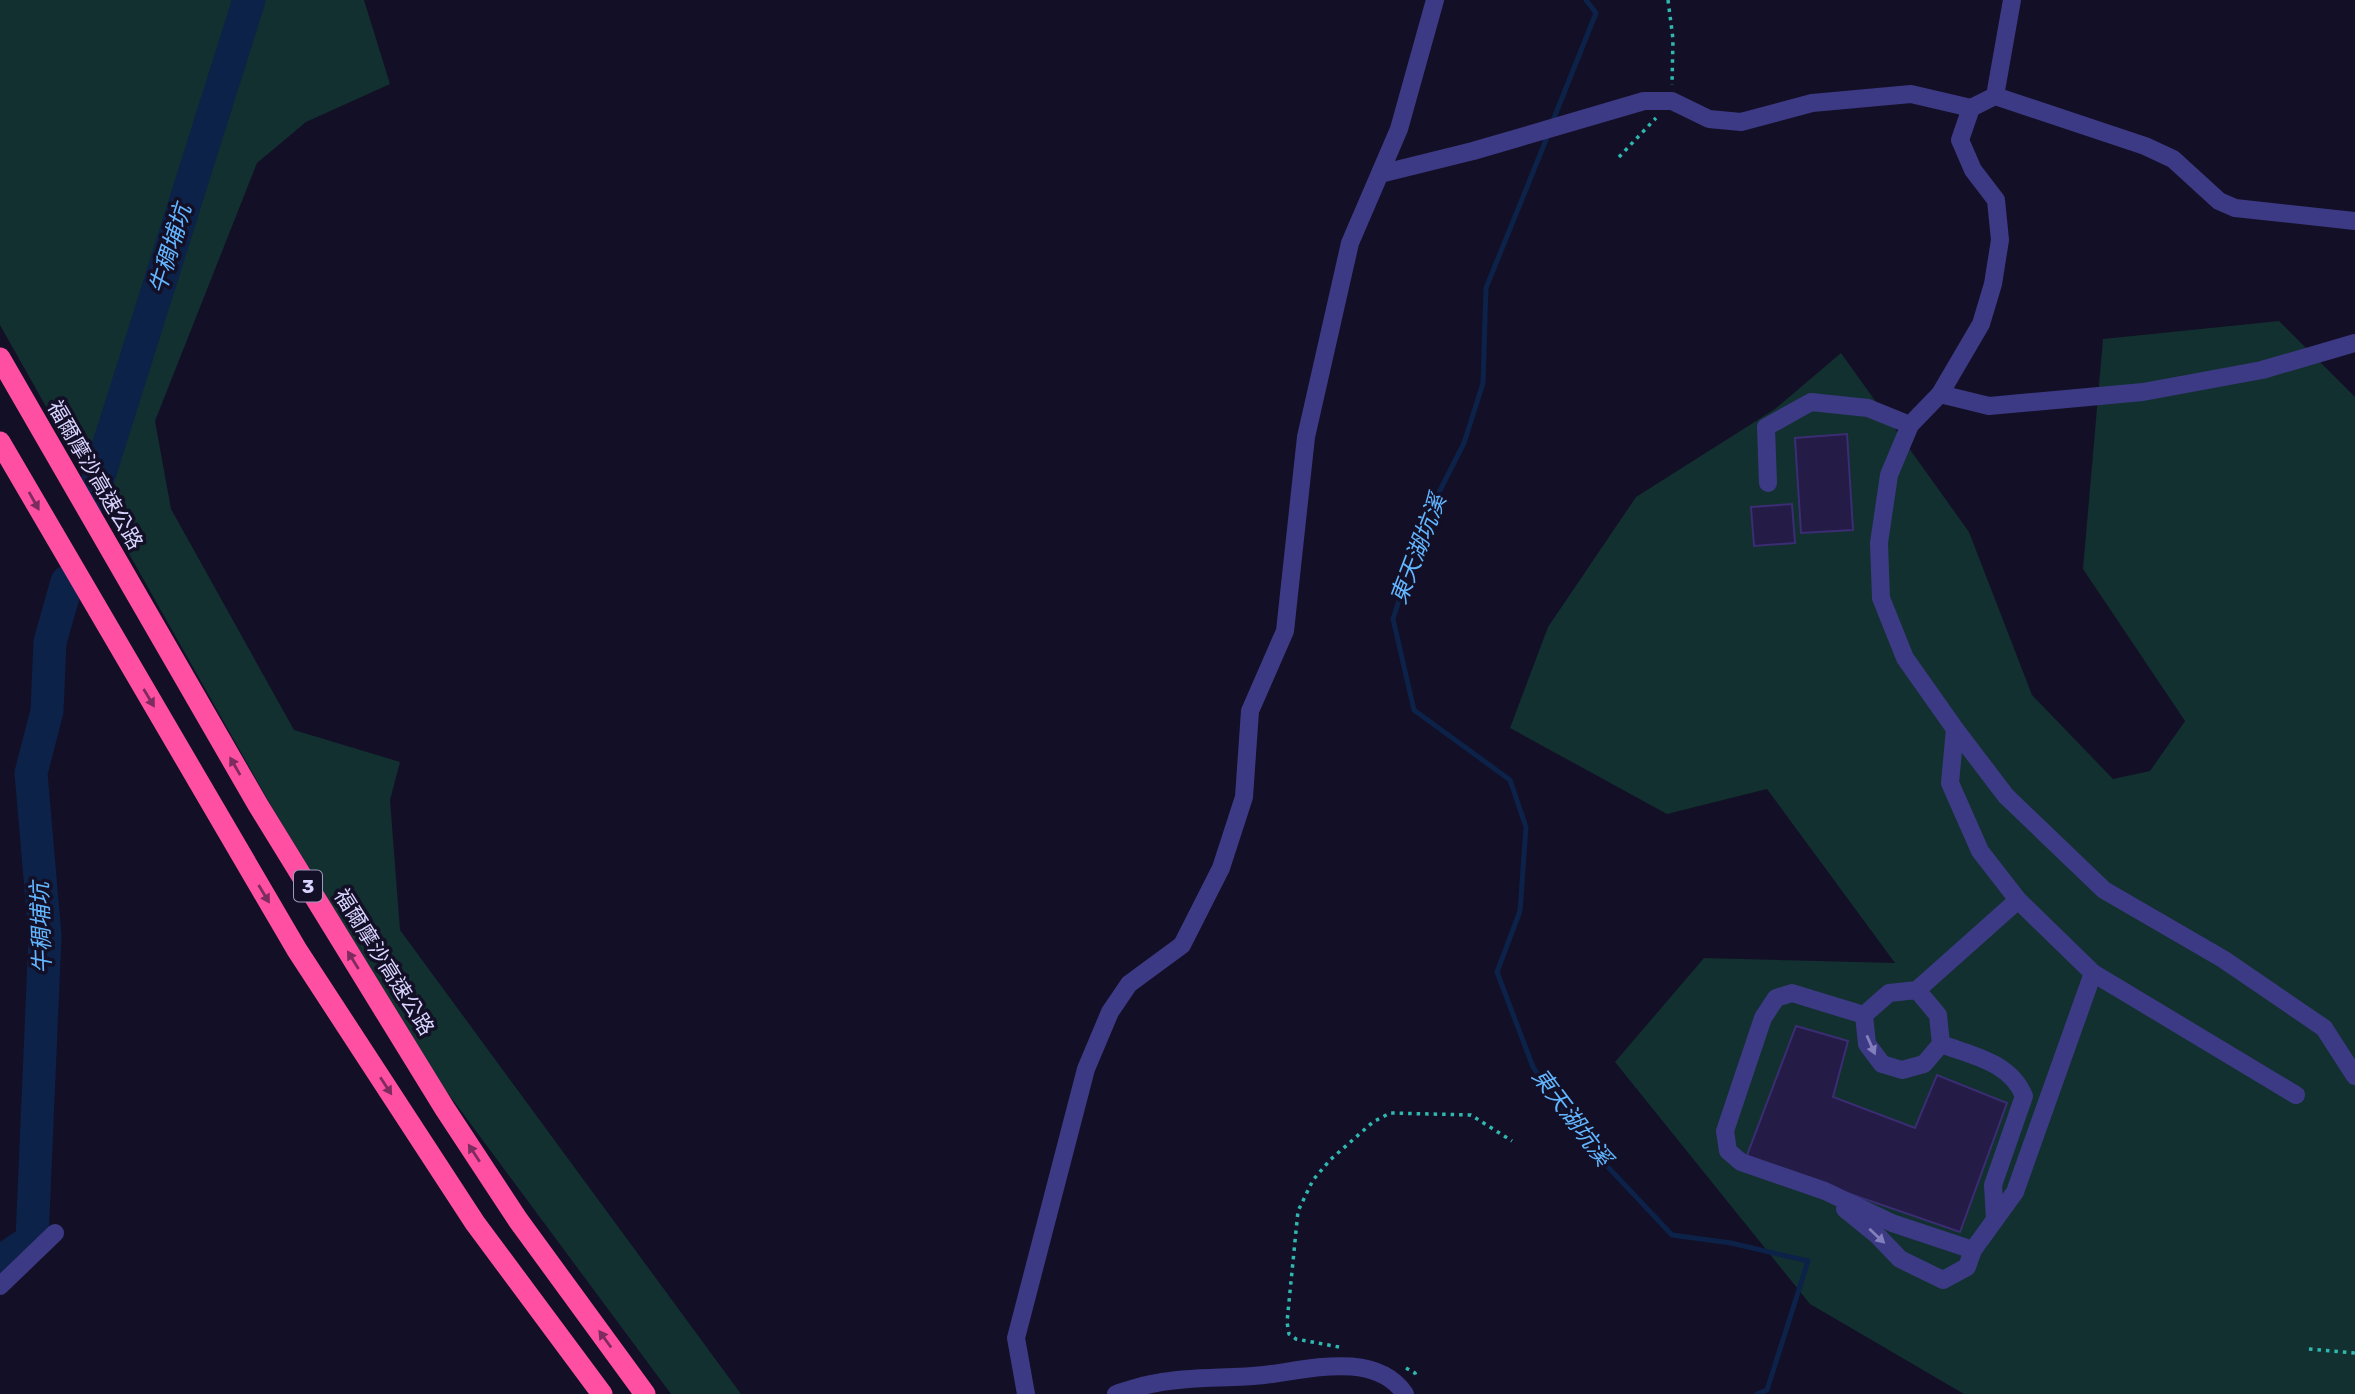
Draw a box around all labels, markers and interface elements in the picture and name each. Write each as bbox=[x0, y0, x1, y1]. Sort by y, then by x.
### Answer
water label: 牛稠埔坑 bbox=[143, 198, 198, 297]
street label: 福爾摩沙高速公路 bbox=[43, 396, 148, 554]
water label: 東天湖坑溪 bbox=[1384, 488, 1453, 608]
one-way arrow bbox=[28, 492, 40, 511]
one-way arrow bbox=[142, 688, 155, 707]
one-way arrow bbox=[229, 756, 241, 775]
road number: 3 bbox=[294, 870, 322, 902]
water label: 牛稠埔坑 bbox=[25, 879, 57, 974]
one-way arrow bbox=[258, 884, 271, 903]
street label: 福爾摩沙高速公路 bbox=[329, 884, 440, 1040]
one-way arrow bbox=[347, 950, 360, 969]
one-way arrow bbox=[1865, 1034, 1877, 1055]
water label: 東天湖坑溪 bbox=[1526, 1063, 1620, 1174]
one-way arrow bbox=[379, 1077, 393, 1095]
one-way arrow bbox=[467, 1144, 481, 1162]
one-way arrow bbox=[1868, 1228, 1886, 1244]
one-way arrow bbox=[598, 1330, 612, 1348]

